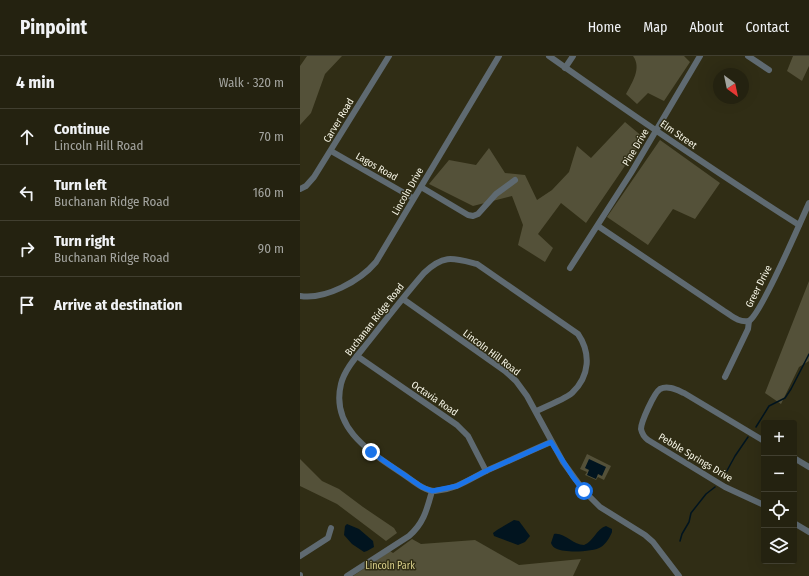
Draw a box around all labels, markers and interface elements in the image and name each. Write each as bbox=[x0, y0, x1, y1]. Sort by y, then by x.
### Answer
text: Pinpoint bbox=[20, 16, 87, 39]
text: Home bbox=[588, 19, 621, 36]
text: Map bbox=[643, 19, 667, 36]
text: About bbox=[689, 19, 724, 36]
text: Contact bbox=[746, 19, 789, 36]
north arrow bbox=[713, 68, 749, 104]
text: 4 min bbox=[16, 72, 55, 93]
text: Walk · 320 m bbox=[219, 75, 284, 90]
street label: Carver Road bbox=[321, 96, 357, 145]
street label: Elm Street bbox=[658, 118, 700, 152]
text: Continue bbox=[54, 120, 110, 138]
icon: ahead bbox=[16, 126, 38, 148]
street label: Pine Drive bbox=[620, 127, 652, 168]
text: 70 m bbox=[259, 129, 284, 144]
text: Lincoln Hill Road bbox=[54, 138, 143, 153]
street label: Lagos Road bbox=[353, 150, 400, 184]
street label: Lincoln Drive bbox=[389, 165, 426, 217]
text: Turn left bbox=[54, 176, 107, 194]
icon: left bbox=[16, 182, 38, 204]
text: 160 m bbox=[253, 185, 284, 200]
text: Buchanan Ridge Road bbox=[54, 194, 169, 209]
text: Turn right bbox=[54, 232, 115, 250]
icon: right bbox=[16, 238, 38, 260]
text: 90 m bbox=[258, 241, 284, 256]
text: Buchanan Ridge Road bbox=[54, 250, 169, 265]
street label: Greer Drive bbox=[743, 263, 775, 310]
street label: Buchanan Ridge Road bbox=[343, 281, 407, 358]
icon: arrive bbox=[16, 294, 38, 316]
text: Arrive at destination bbox=[54, 296, 182, 314]
street label: Lincoln Hill Road bbox=[460, 327, 522, 378]
street label: Octavia Road bbox=[409, 379, 460, 419]
map controls bbox=[761, 420, 797, 564]
button: + bbox=[761, 420, 797, 456]
street label: Pebble Springs Drive bbox=[656, 431, 735, 485]
route end bbox=[362, 443, 380, 461]
button: − bbox=[761, 456, 797, 492]
route start bbox=[575, 482, 593, 500]
button: locate bbox=[761, 492, 797, 528]
button: layers bbox=[761, 528, 797, 564]
park label: Lincoln Park bbox=[365, 560, 415, 572]

